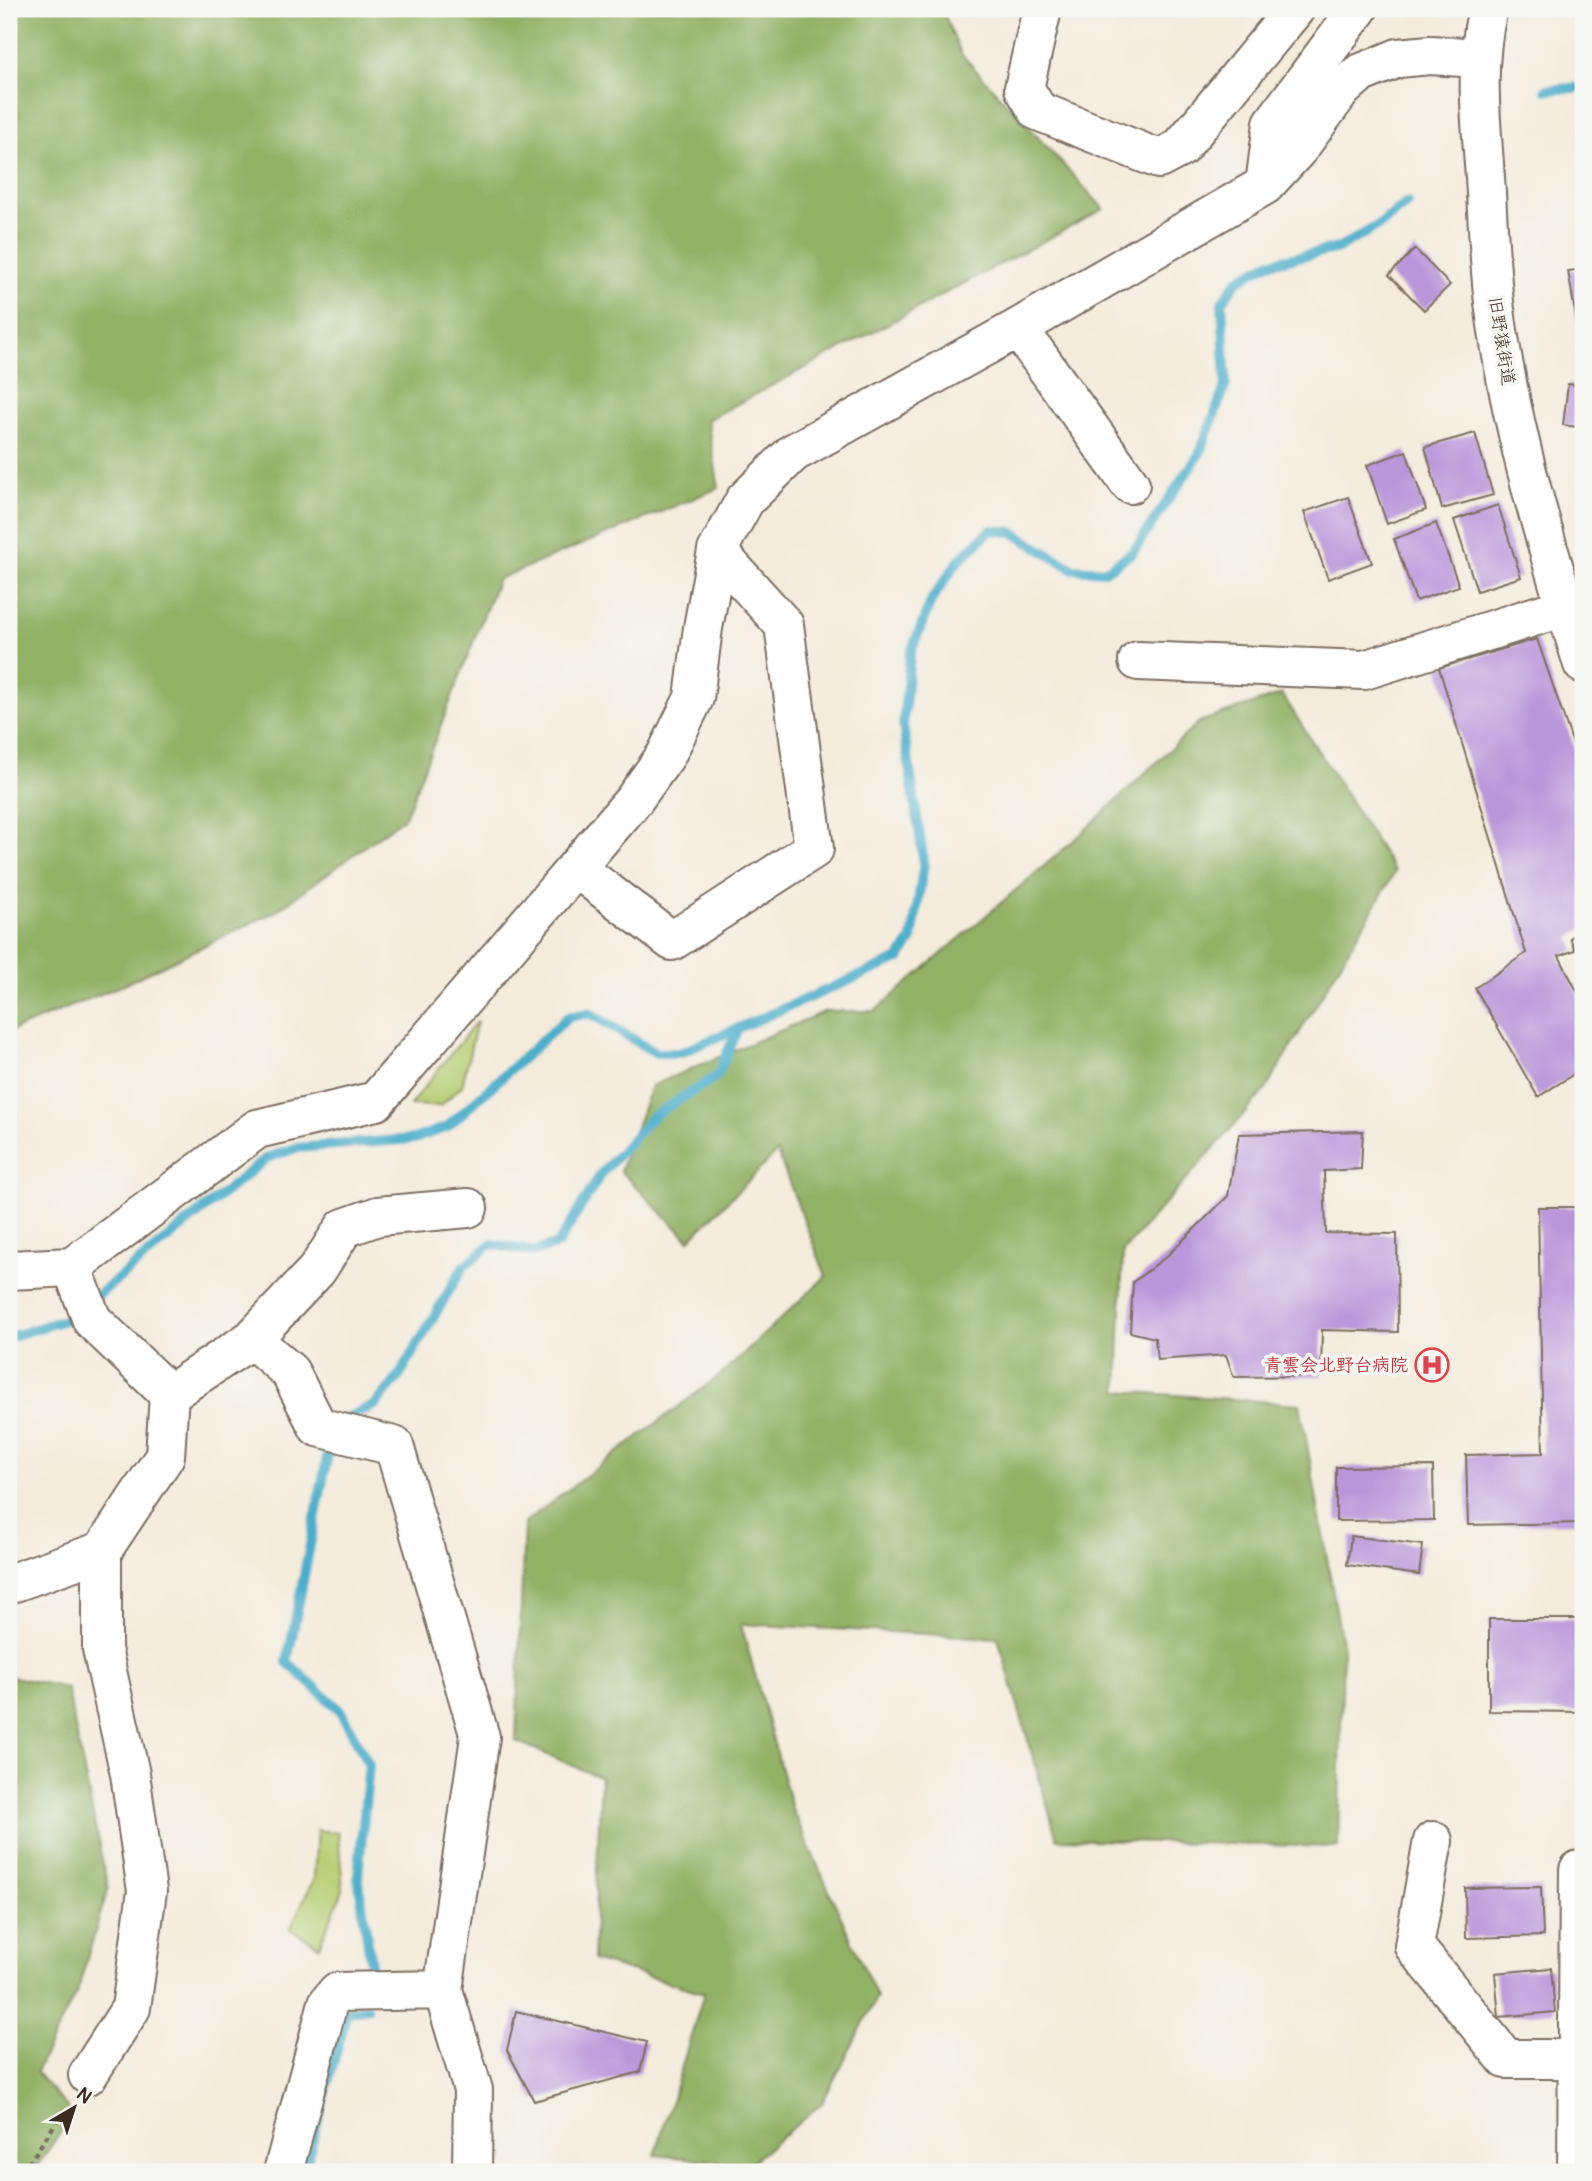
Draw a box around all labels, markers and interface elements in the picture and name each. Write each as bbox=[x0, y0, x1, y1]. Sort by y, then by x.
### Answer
street label: 旧野猿街道 bbox=[1483, 295, 1520, 387]
hospital icon: 青雲会北野台病院 bbox=[1413, 1346, 1451, 1384]
place label: 青雲会北野台病院 bbox=[1264, 1354, 1408, 1377]
north arrow bbox=[38, 2072, 108, 2142]
text: N bbox=[72, 2082, 97, 2109]

